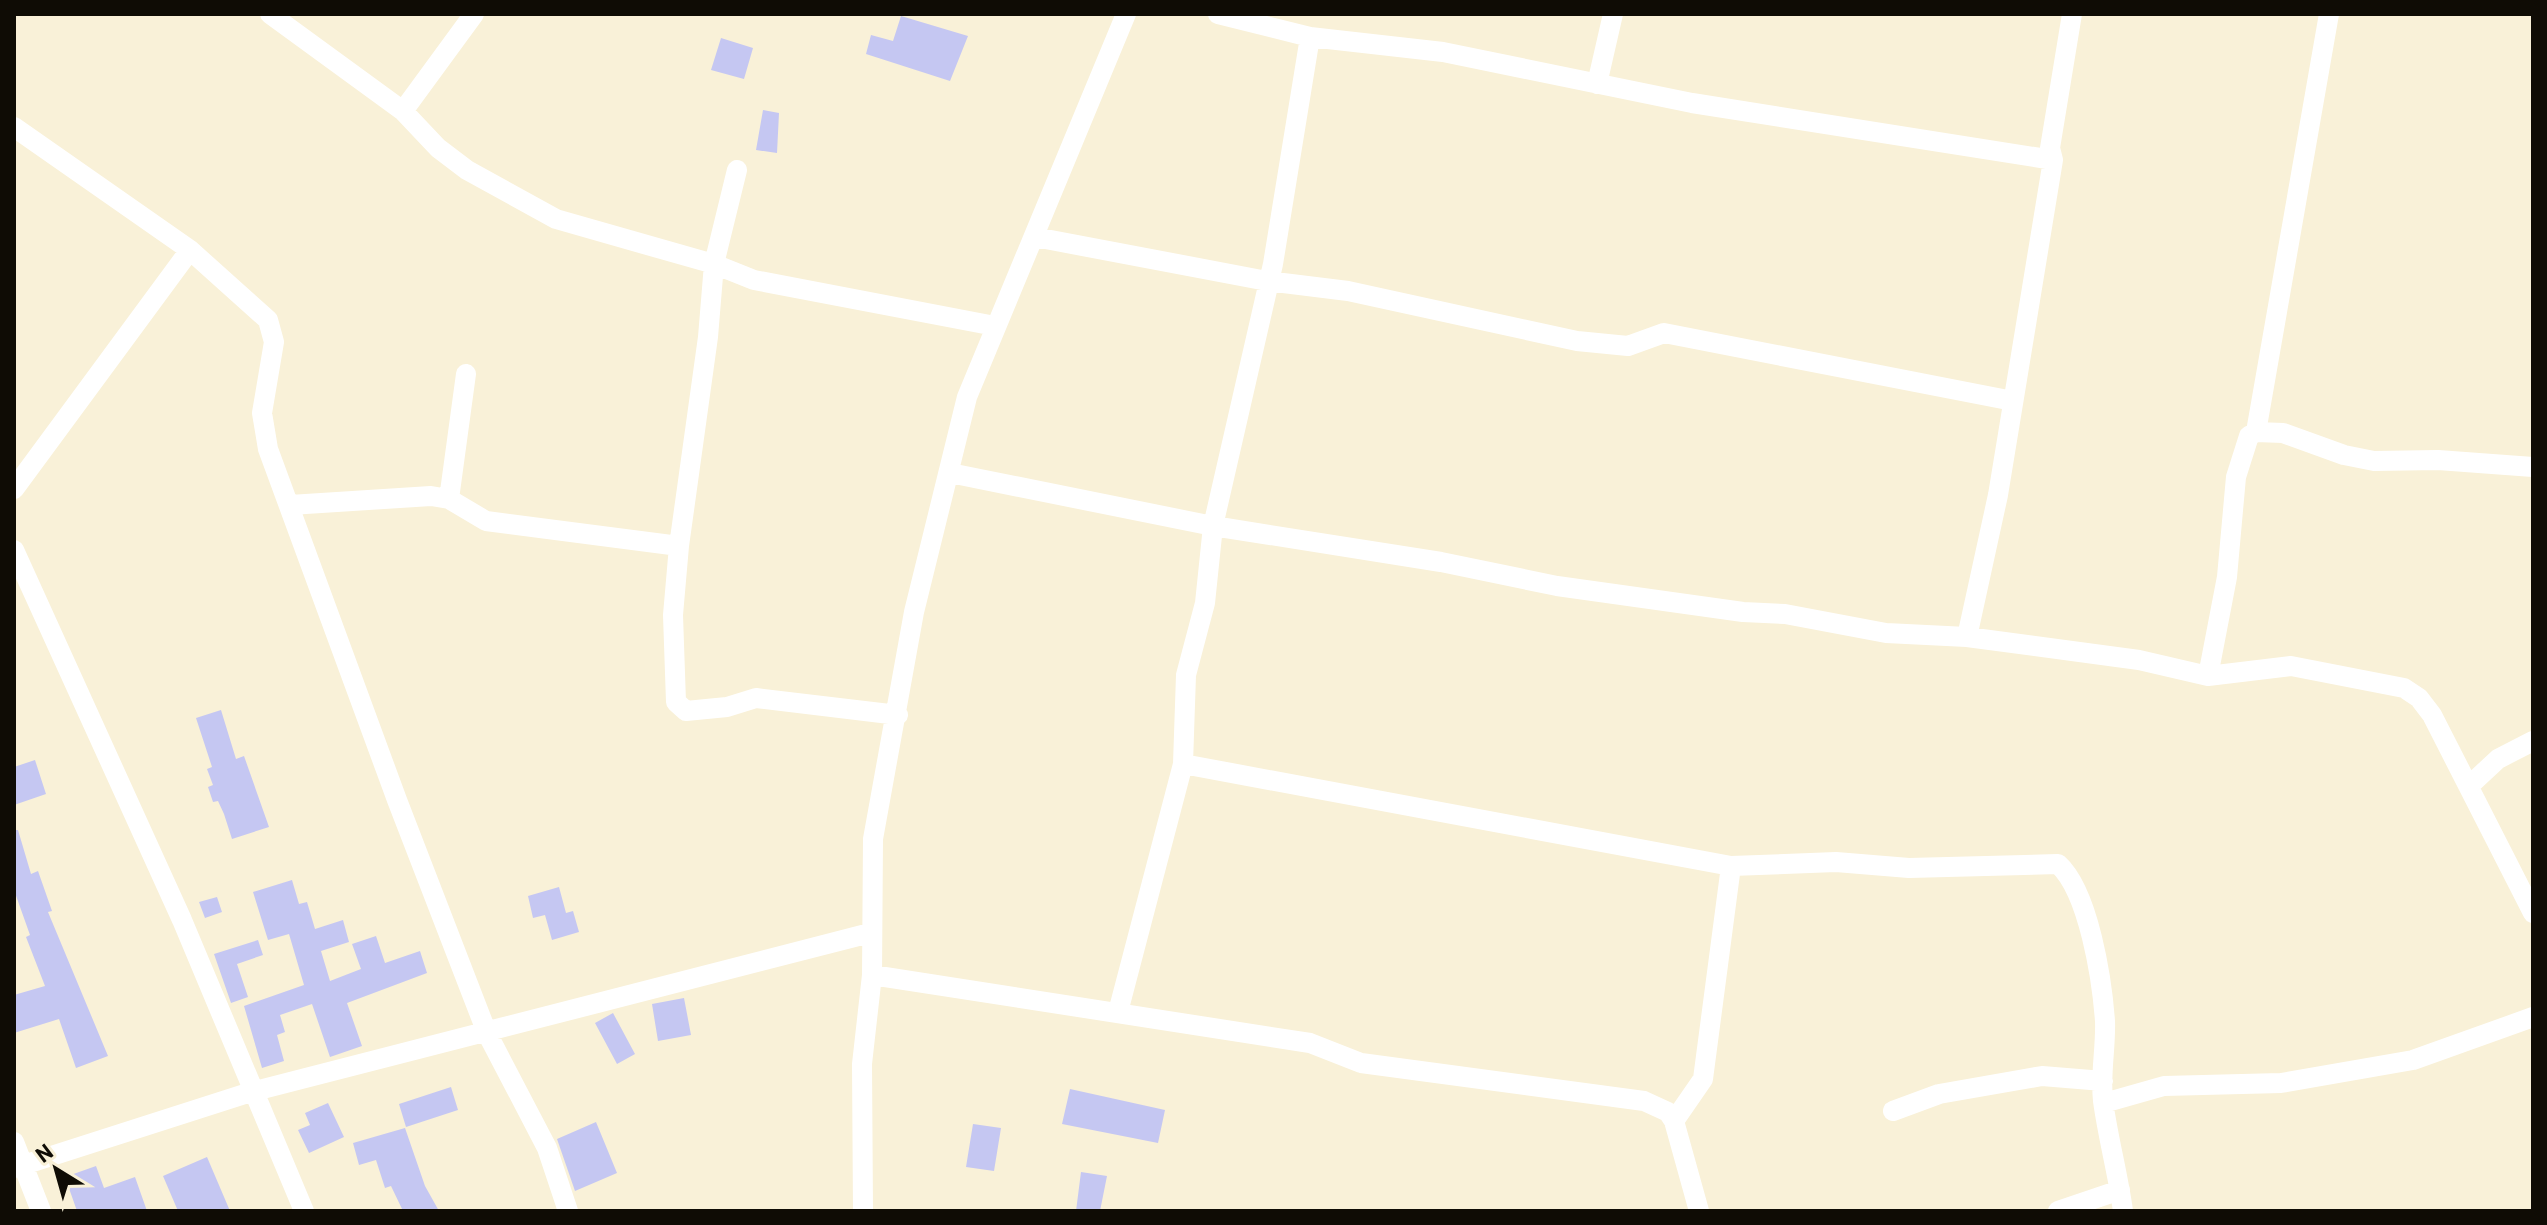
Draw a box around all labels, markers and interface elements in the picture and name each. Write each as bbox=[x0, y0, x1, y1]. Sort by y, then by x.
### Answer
north arrow bbox=[16, 1129, 96, 1209]
text: N bbox=[30, 1137, 57, 1167]

